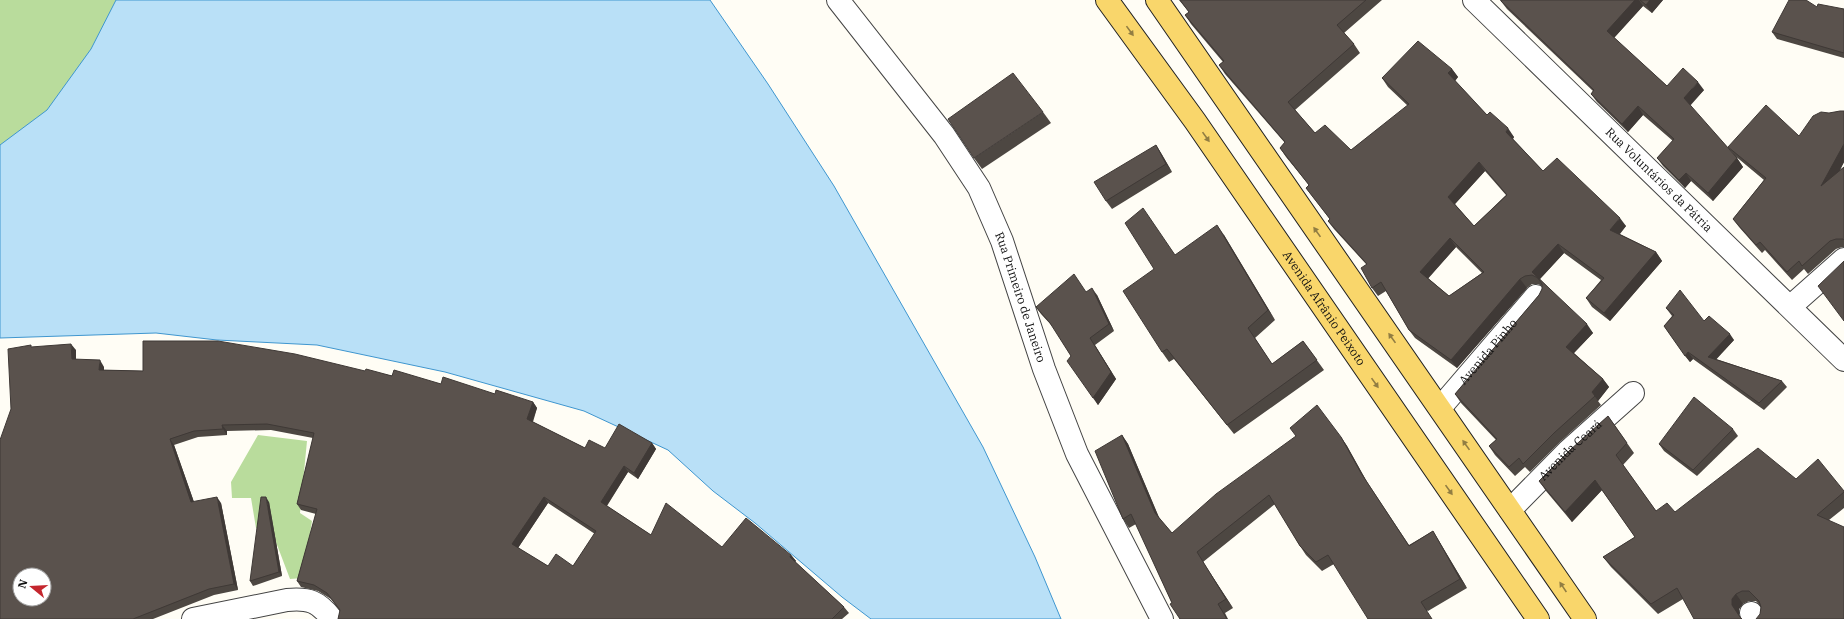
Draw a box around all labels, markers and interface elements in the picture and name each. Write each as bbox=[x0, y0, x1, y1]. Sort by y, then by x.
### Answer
one-way arrow bbox=[1126, 26, 1134, 37]
street label: Rua Voluntários da Pátria bbox=[1603, 124, 1716, 235]
one-way arrow bbox=[1202, 132, 1210, 142]
one-way arrow bbox=[1313, 226, 1321, 237]
street label: Rua Primeiro de Janeiro bbox=[992, 229, 1049, 364]
street label: Avenida Afrânio Peixoto bbox=[1280, 248, 1369, 368]
street label: Avenida Pinho bbox=[1455, 315, 1520, 388]
one-way arrow bbox=[1388, 333, 1396, 344]
one-way arrow bbox=[1371, 377, 1379, 388]
street label: Avenida Ceará bbox=[1535, 416, 1605, 483]
one-way arrow bbox=[1462, 440, 1470, 450]
one-way arrow bbox=[1445, 484, 1453, 495]
north arrow bbox=[12, 567, 52, 607]
text: N bbox=[14, 577, 31, 590]
one-way arrow bbox=[1559, 582, 1567, 592]

